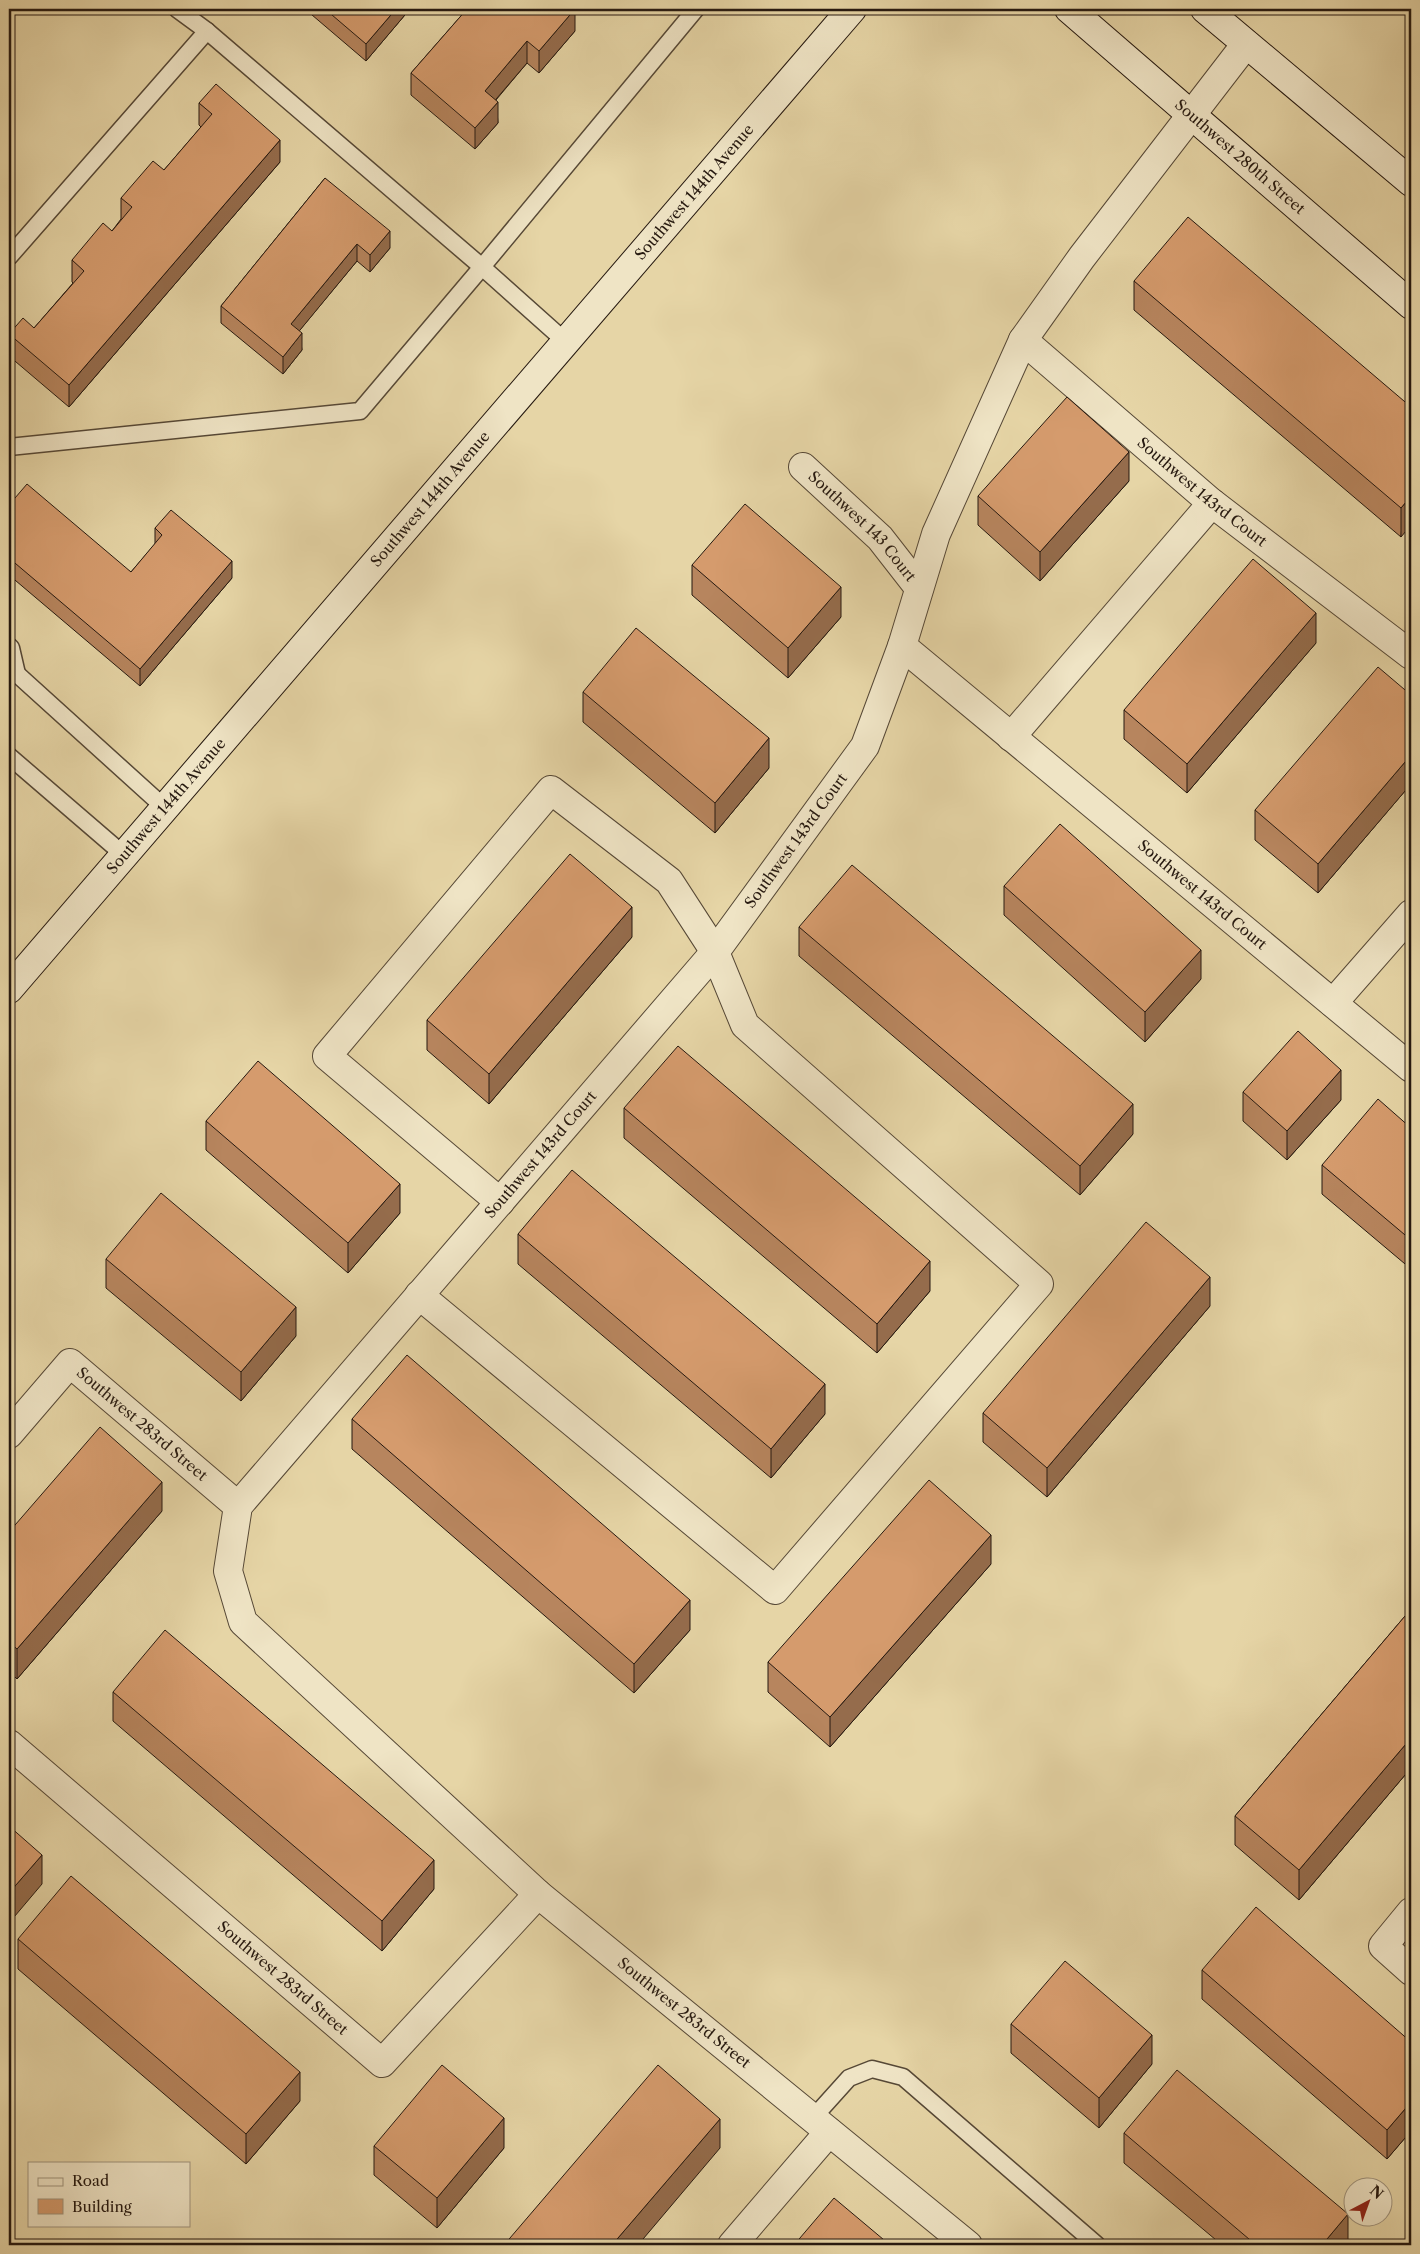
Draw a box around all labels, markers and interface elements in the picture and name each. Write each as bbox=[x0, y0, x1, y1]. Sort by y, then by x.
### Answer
street label: Southwest 280th Street bbox=[1171, 95, 1310, 219]
street label: Southwest 144th Avenue bbox=[630, 120, 758, 264]
street label: Southwest 144th Avenue bbox=[366, 427, 494, 571]
street label: Southwest 143rd Court bbox=[1134, 433, 1271, 551]
street label: Southwest 143 Court bbox=[805, 467, 921, 586]
street label: Southwest 144th Avenue bbox=[102, 734, 229, 878]
street label: Southwest 143rd Court bbox=[740, 769, 851, 912]
street label: Southwest 143rd Court bbox=[1134, 835, 1272, 954]
street label: Southwest 143rd Court bbox=[480, 1086, 601, 1222]
street label: Southwest 283rd Street bbox=[73, 1363, 212, 1485]
street label: Southwest 283rd Street bbox=[214, 1917, 353, 2039]
street label: Southwest 283rd Street bbox=[614, 1953, 755, 2072]
legend bbox=[28, 2162, 190, 2226]
text: Road bbox=[72, 2171, 109, 2190]
north arrow bbox=[1342, 2176, 1392, 2226]
text: N bbox=[1366, 2181, 1387, 2203]
text: Building bbox=[72, 2197, 132, 2216]

